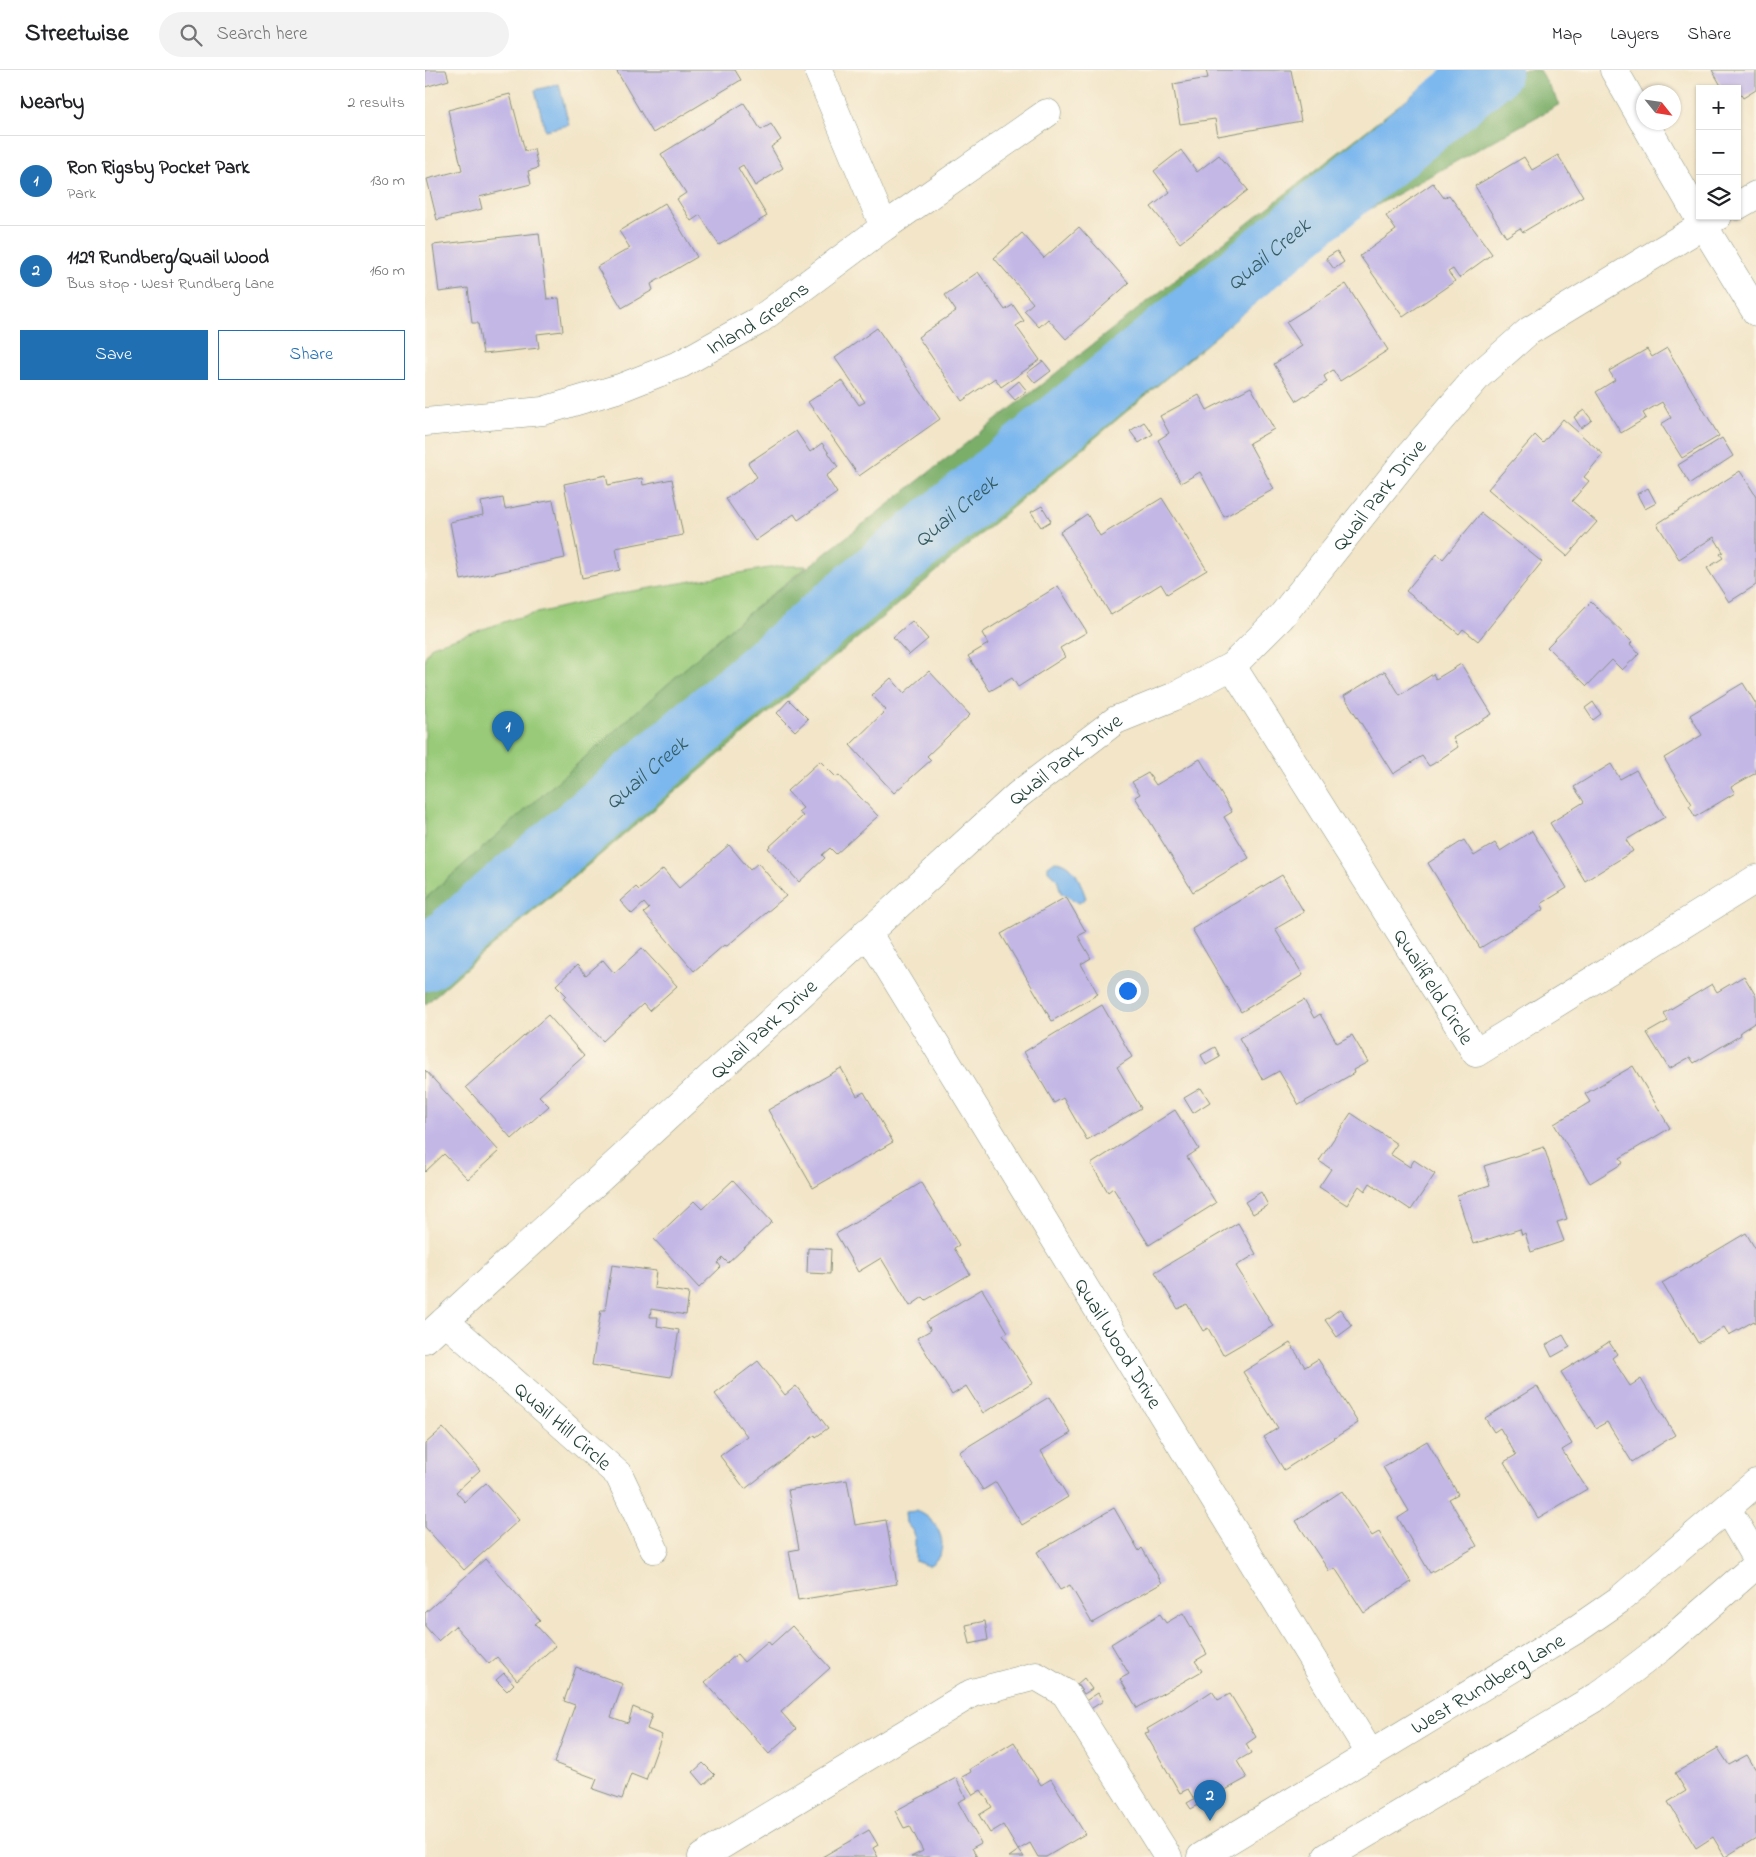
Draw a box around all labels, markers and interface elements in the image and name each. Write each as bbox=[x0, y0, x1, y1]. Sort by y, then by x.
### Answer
search box bbox=[159, 12, 509, 57]
text: Streetwise bbox=[25, 17, 129, 52]
icon: search bbox=[177, 21, 205, 49]
text: Search here bbox=[217, 21, 308, 48]
text: Map bbox=[1552, 22, 1582, 48]
text: Layers bbox=[1610, 22, 1660, 48]
text: Share bbox=[1688, 22, 1731, 48]
north arrow bbox=[1636, 85, 1681, 130]
map controls bbox=[1696, 85, 1741, 220]
button: + bbox=[1696, 85, 1741, 130]
text: Nearby bbox=[20, 88, 84, 118]
text: 2 results bbox=[347, 91, 405, 115]
button: − bbox=[1696, 130, 1741, 175]
text: Ron Rigsby Pocket Park bbox=[67, 155, 249, 182]
text: 1 bbox=[33, 169, 39, 193]
text: 130 m bbox=[370, 169, 405, 193]
button: layers bbox=[1696, 175, 1741, 220]
text: Park bbox=[67, 182, 96, 206]
water label: Quail Creek bbox=[1221, 211, 1320, 300]
text: 1129 Rundberg/Quail Wood bbox=[67, 245, 269, 272]
text: 2 bbox=[32, 259, 40, 283]
text: 160 m bbox=[370, 259, 405, 283]
text: Bus stop · West Rundberg Lane bbox=[67, 272, 274, 296]
street label: Inland Greens bbox=[702, 275, 816, 364]
button: Save bbox=[20, 330, 208, 380]
button: Share bbox=[218, 330, 405, 380]
street label: Quail Park Drive bbox=[1326, 433, 1435, 559]
water label: Quail Creek bbox=[908, 468, 1007, 557]
street label: Quail Park Drive bbox=[1003, 707, 1130, 814]
pin: 1 bbox=[492, 711, 524, 752]
water label: Quail Creek bbox=[599, 729, 697, 819]
street label: Quailfield Circle bbox=[1385, 924, 1481, 1052]
street label: Quail Park Drive bbox=[704, 973, 825, 1087]
your location bbox=[1115, 978, 1141, 1004]
street label: Quail Wood Drive bbox=[1065, 1273, 1169, 1416]
street label: Quail Hill Circle bbox=[506, 1376, 618, 1479]
street label: West Rundberg Lane bbox=[1406, 1626, 1572, 1743]
pin: 2 bbox=[1194, 1780, 1226, 1821]

